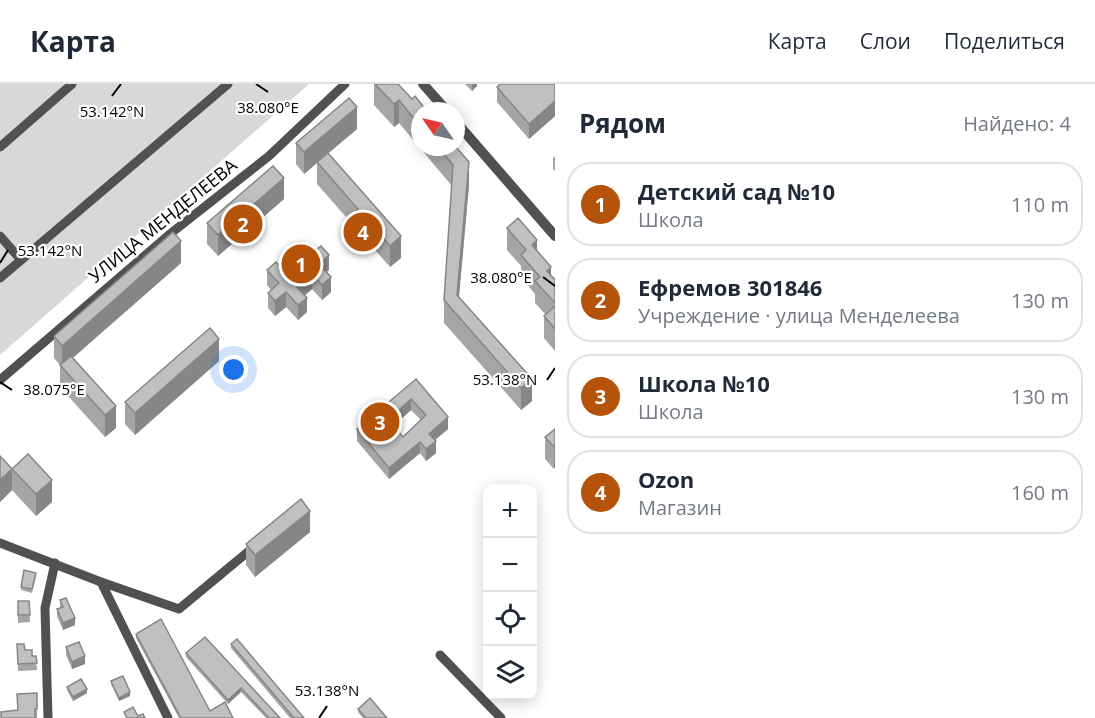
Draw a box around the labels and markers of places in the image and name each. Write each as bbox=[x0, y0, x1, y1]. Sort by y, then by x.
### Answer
pin: 2 bbox=[224, 202, 262, 246]
pin: 4 bbox=[344, 210, 382, 254]
pin: 1 bbox=[282, 242, 320, 286]
pin: 3 bbox=[360, 400, 400, 444]

